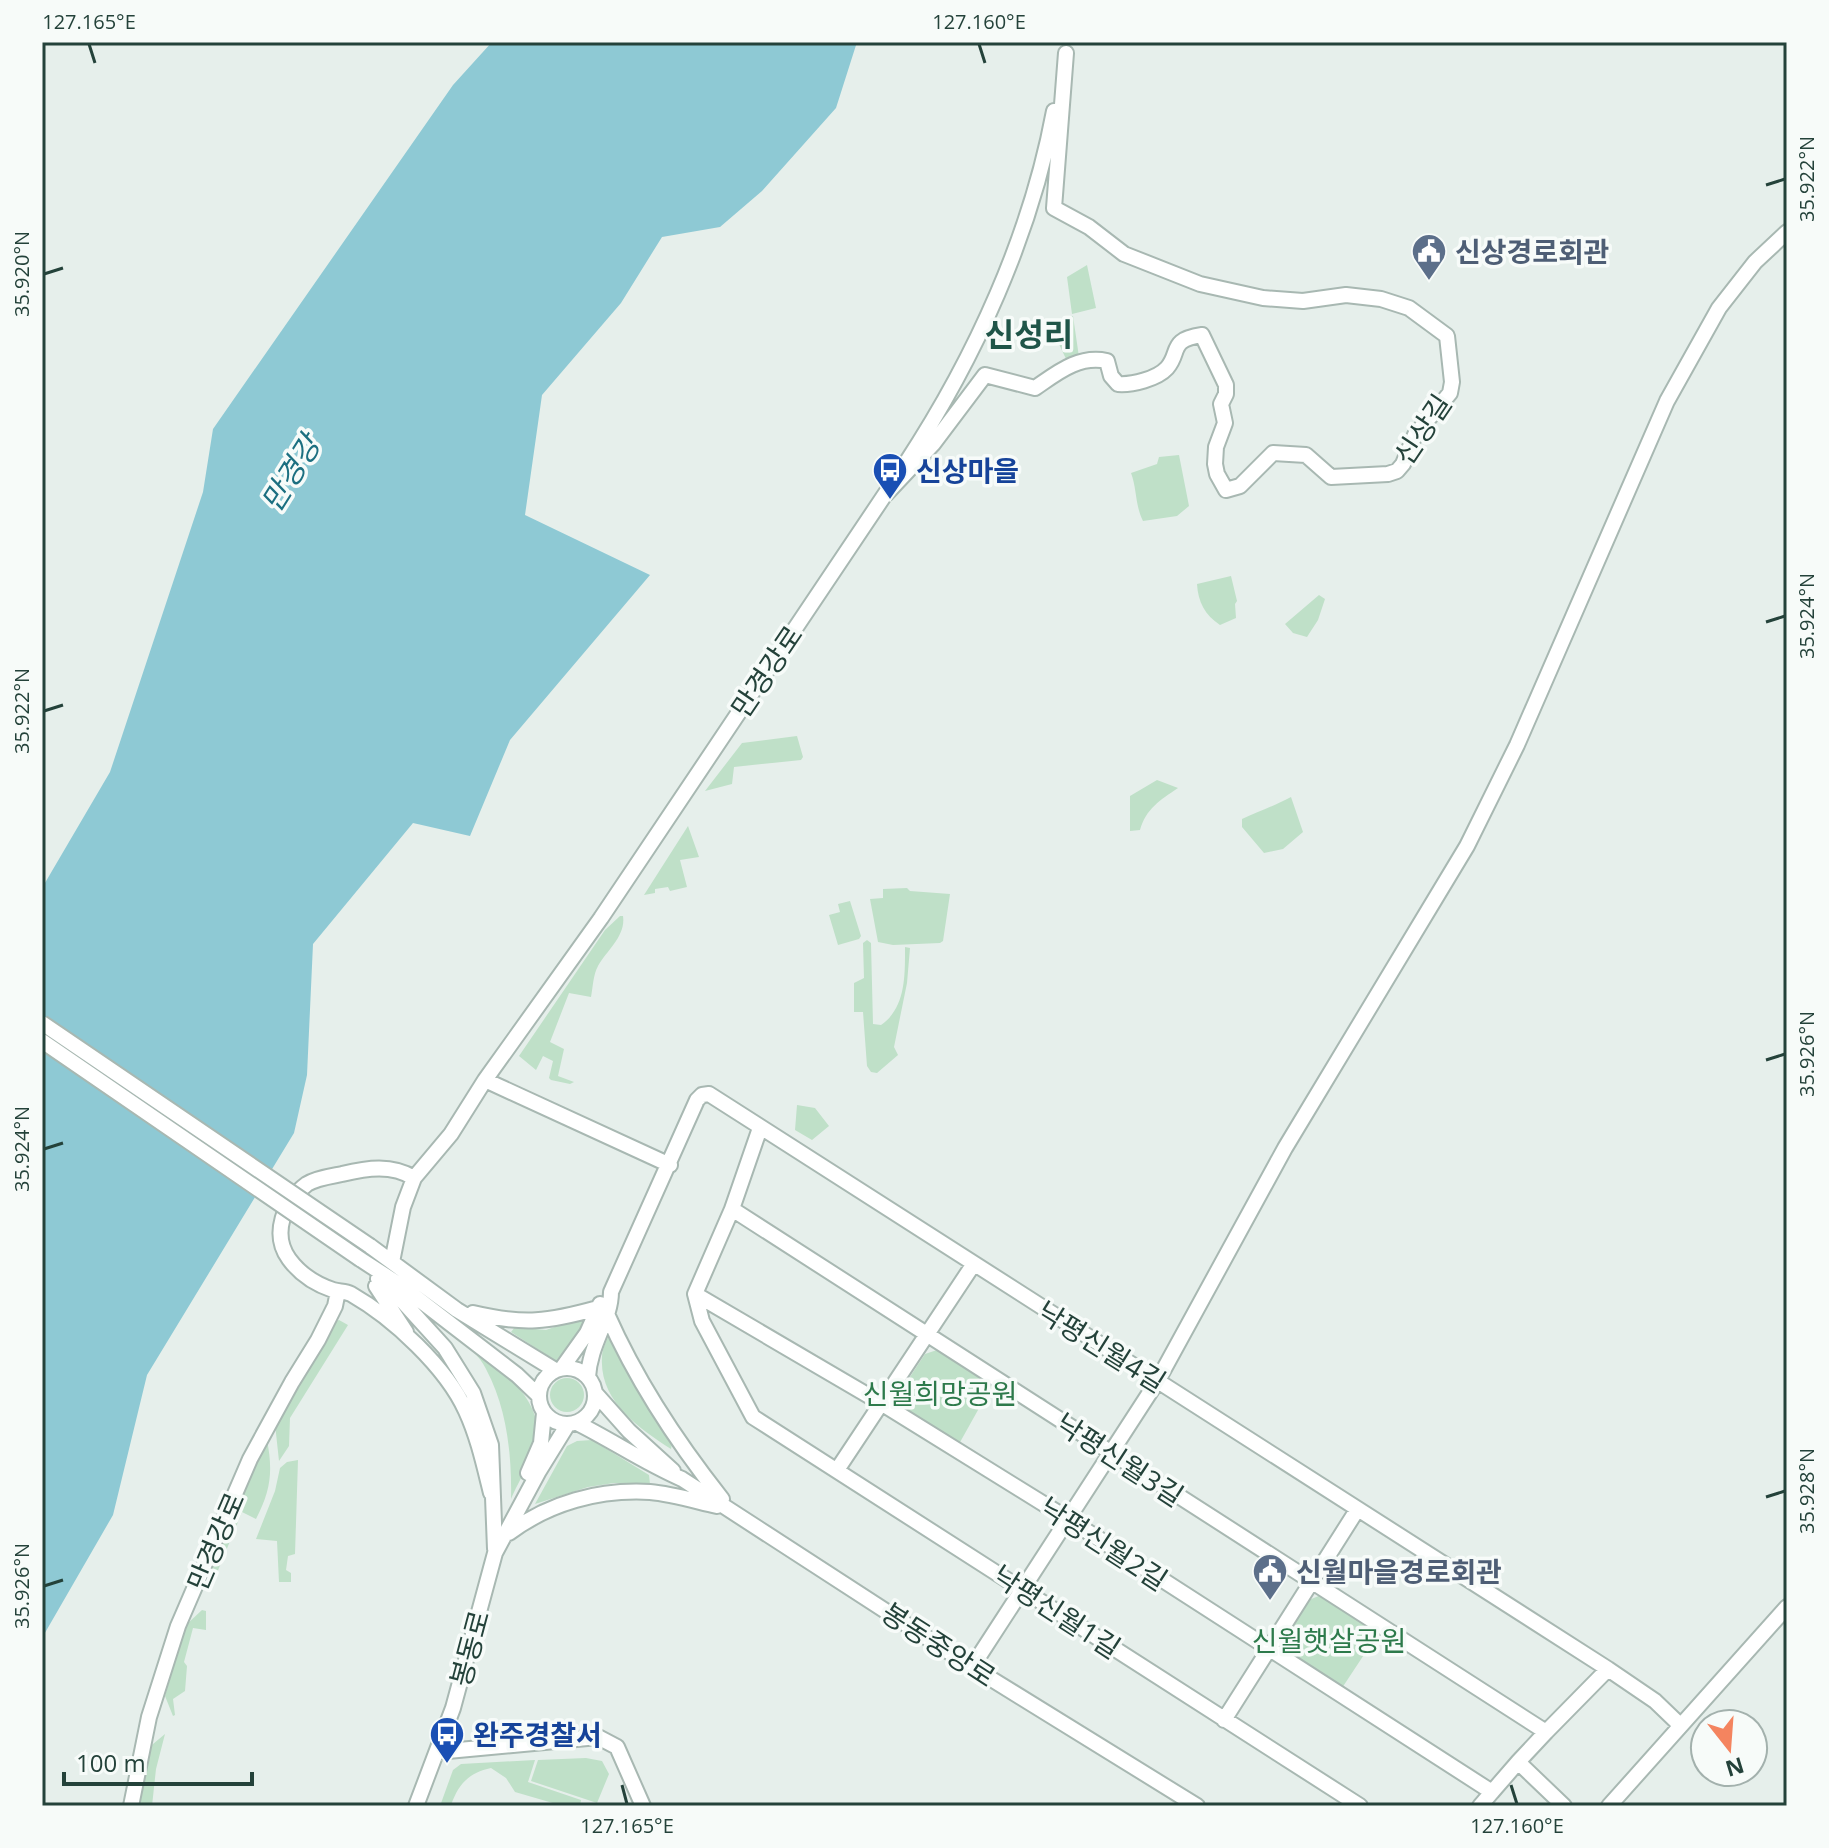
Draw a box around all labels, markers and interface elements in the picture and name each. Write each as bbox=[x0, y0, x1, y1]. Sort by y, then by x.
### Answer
text: 127.165°E bbox=[42, 8, 136, 35]
text: 127.160°E bbox=[932, 8, 1026, 35]
text: 35.922°N bbox=[1793, 136, 1820, 222]
text: 35.920°N bbox=[8, 231, 35, 317]
public building icon: 신상경로회관 bbox=[1410, 232, 1448, 282]
place label: 신상경로회관 bbox=[1455, 232, 1610, 270]
district label: 신성리 bbox=[985, 312, 1073, 355]
street label: 신상길 bbox=[1385, 386, 1459, 472]
water label: 만경강 bbox=[251, 424, 331, 519]
bus stop icon: 신상마을 bbox=[871, 451, 909, 501]
place label: 신상마을 bbox=[916, 451, 1019, 489]
text: 35.924°N bbox=[1793, 573, 1820, 659]
street label: 만경강로 bbox=[721, 618, 811, 724]
text: 35.922°N bbox=[8, 668, 35, 754]
text: 35.926°N bbox=[1793, 1011, 1820, 1097]
text: 35.924°N bbox=[8, 1106, 35, 1192]
street label: 낙평신월4길 bbox=[1031, 1292, 1173, 1400]
park label: 신월희망공원 bbox=[863, 1374, 1017, 1412]
street label: 낙평신월3길 bbox=[1049, 1404, 1191, 1514]
text: 35.928°N bbox=[1793, 1448, 1820, 1534]
street label: 만경강로 bbox=[177, 1486, 253, 1596]
street label: 낙평신월2길 bbox=[1033, 1488, 1175, 1598]
text: 35.926°N bbox=[8, 1543, 35, 1629]
public building icon: 신월마을경로회관 bbox=[1251, 1552, 1289, 1602]
place label: 신월마을경로회관 bbox=[1296, 1552, 1502, 1590]
street label: 낙평신월1길 bbox=[986, 1556, 1128, 1666]
street label: 봉동중앙로 bbox=[875, 1593, 1003, 1695]
street label: 봉동로 bbox=[441, 1606, 497, 1690]
park label: 신월햇살공원 bbox=[1252, 1621, 1406, 1659]
north arrow bbox=[1689, 1708, 1769, 1788]
bus stop icon: 완주경찰서 bbox=[428, 1715, 466, 1765]
place label: 완주경찰서 bbox=[473, 1715, 602, 1753]
scale bar bbox=[64, 1736, 252, 1786]
text: 100 m bbox=[76, 1746, 146, 1779]
text: N bbox=[1722, 1751, 1748, 1785]
text: 127.165°E bbox=[580, 1812, 674, 1839]
text: 127.160°E bbox=[1470, 1812, 1564, 1839]

